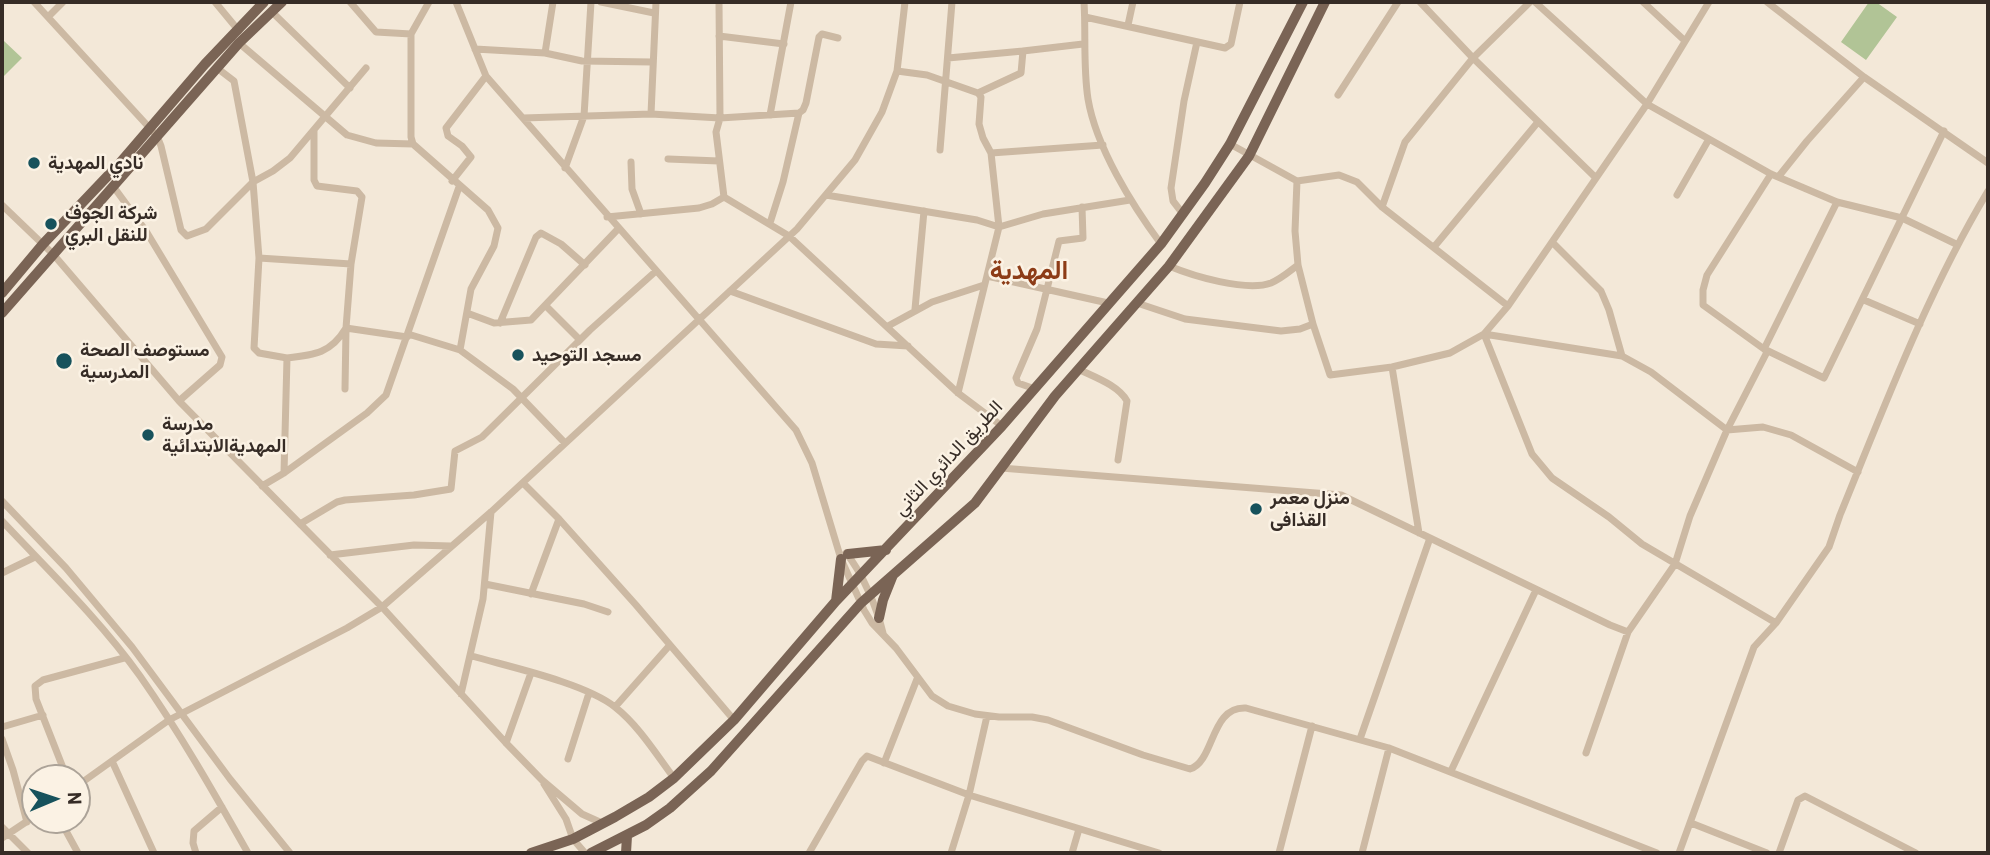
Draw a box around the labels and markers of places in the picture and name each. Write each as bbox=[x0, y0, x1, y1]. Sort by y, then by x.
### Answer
place label: نادي المهدية bbox=[48, 152, 143, 174]
marker: نادي المهدية bbox=[26, 155, 42, 171]
place label: شركة الجوف للنقل البري bbox=[65, 202, 157, 246]
marker: شركة الجوف للنقل البري bbox=[43, 216, 59, 232]
place label: مستوصف الصحة المدرسية bbox=[80, 339, 210, 383]
place label: مسجد التوحيد bbox=[532, 344, 642, 366]
marker: مسجد التوحيد bbox=[510, 347, 526, 363]
marker: مستوصف الصحة المدرسية bbox=[54, 351, 74, 371]
place label: مدرسة المهديةالابتدائية bbox=[162, 413, 286, 457]
marker: مدرسة المهديةالابتدائية bbox=[140, 427, 156, 443]
place label: منزل معمر القذافى bbox=[1270, 487, 1350, 531]
marker: منزل معمر القذافى bbox=[1248, 501, 1264, 517]

